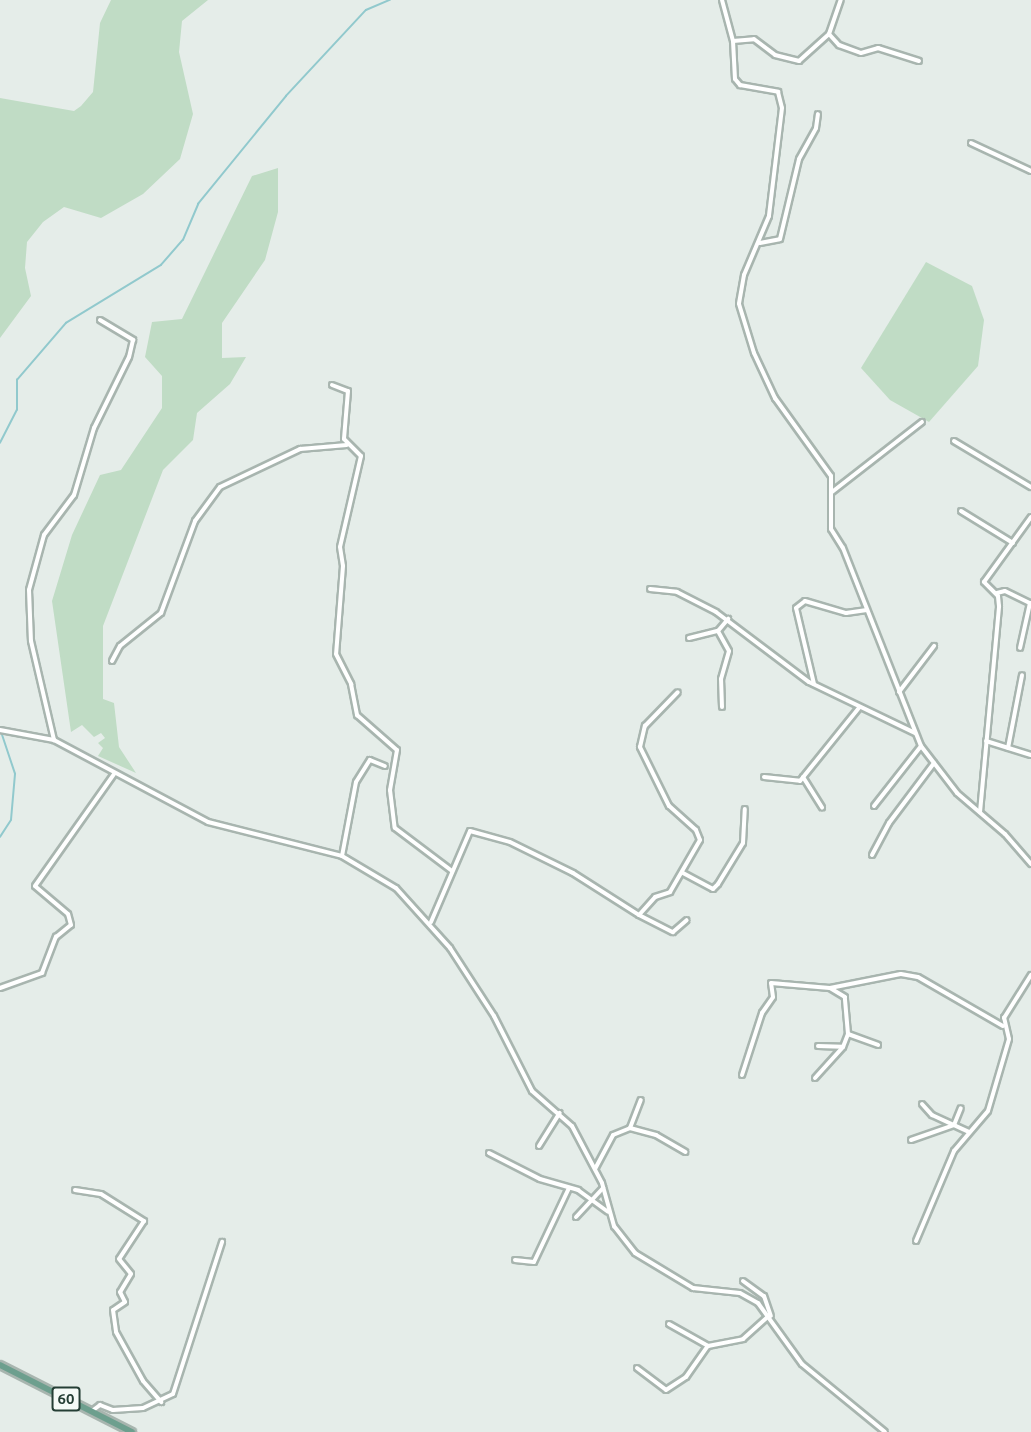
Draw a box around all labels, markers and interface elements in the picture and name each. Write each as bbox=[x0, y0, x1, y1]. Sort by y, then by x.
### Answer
road number: 60 bbox=[51, 1387, 81, 1411]

